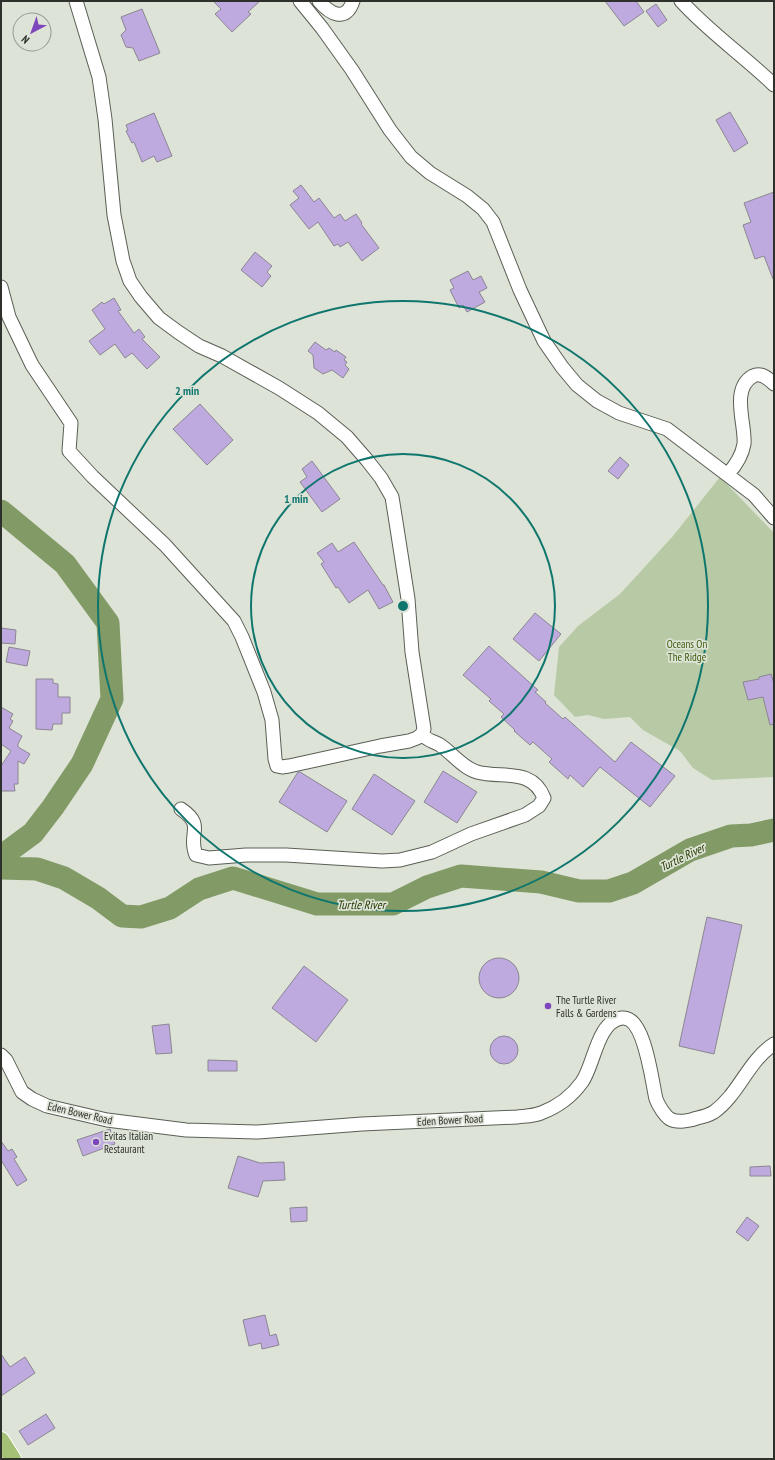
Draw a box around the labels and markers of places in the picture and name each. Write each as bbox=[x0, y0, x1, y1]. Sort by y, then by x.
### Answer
centre of rings bbox=[396, 599, 410, 613]
place label: The Turtle River Falls & Gardens bbox=[556, 993, 617, 1020]
marker: The Turtle River Falls & Gardens bbox=[543, 1001, 553, 1011]
place label: Evitas Italian Restaurant bbox=[104, 1129, 153, 1156]
marker: Evitas Italian Restaurant bbox=[91, 1137, 101, 1147]

